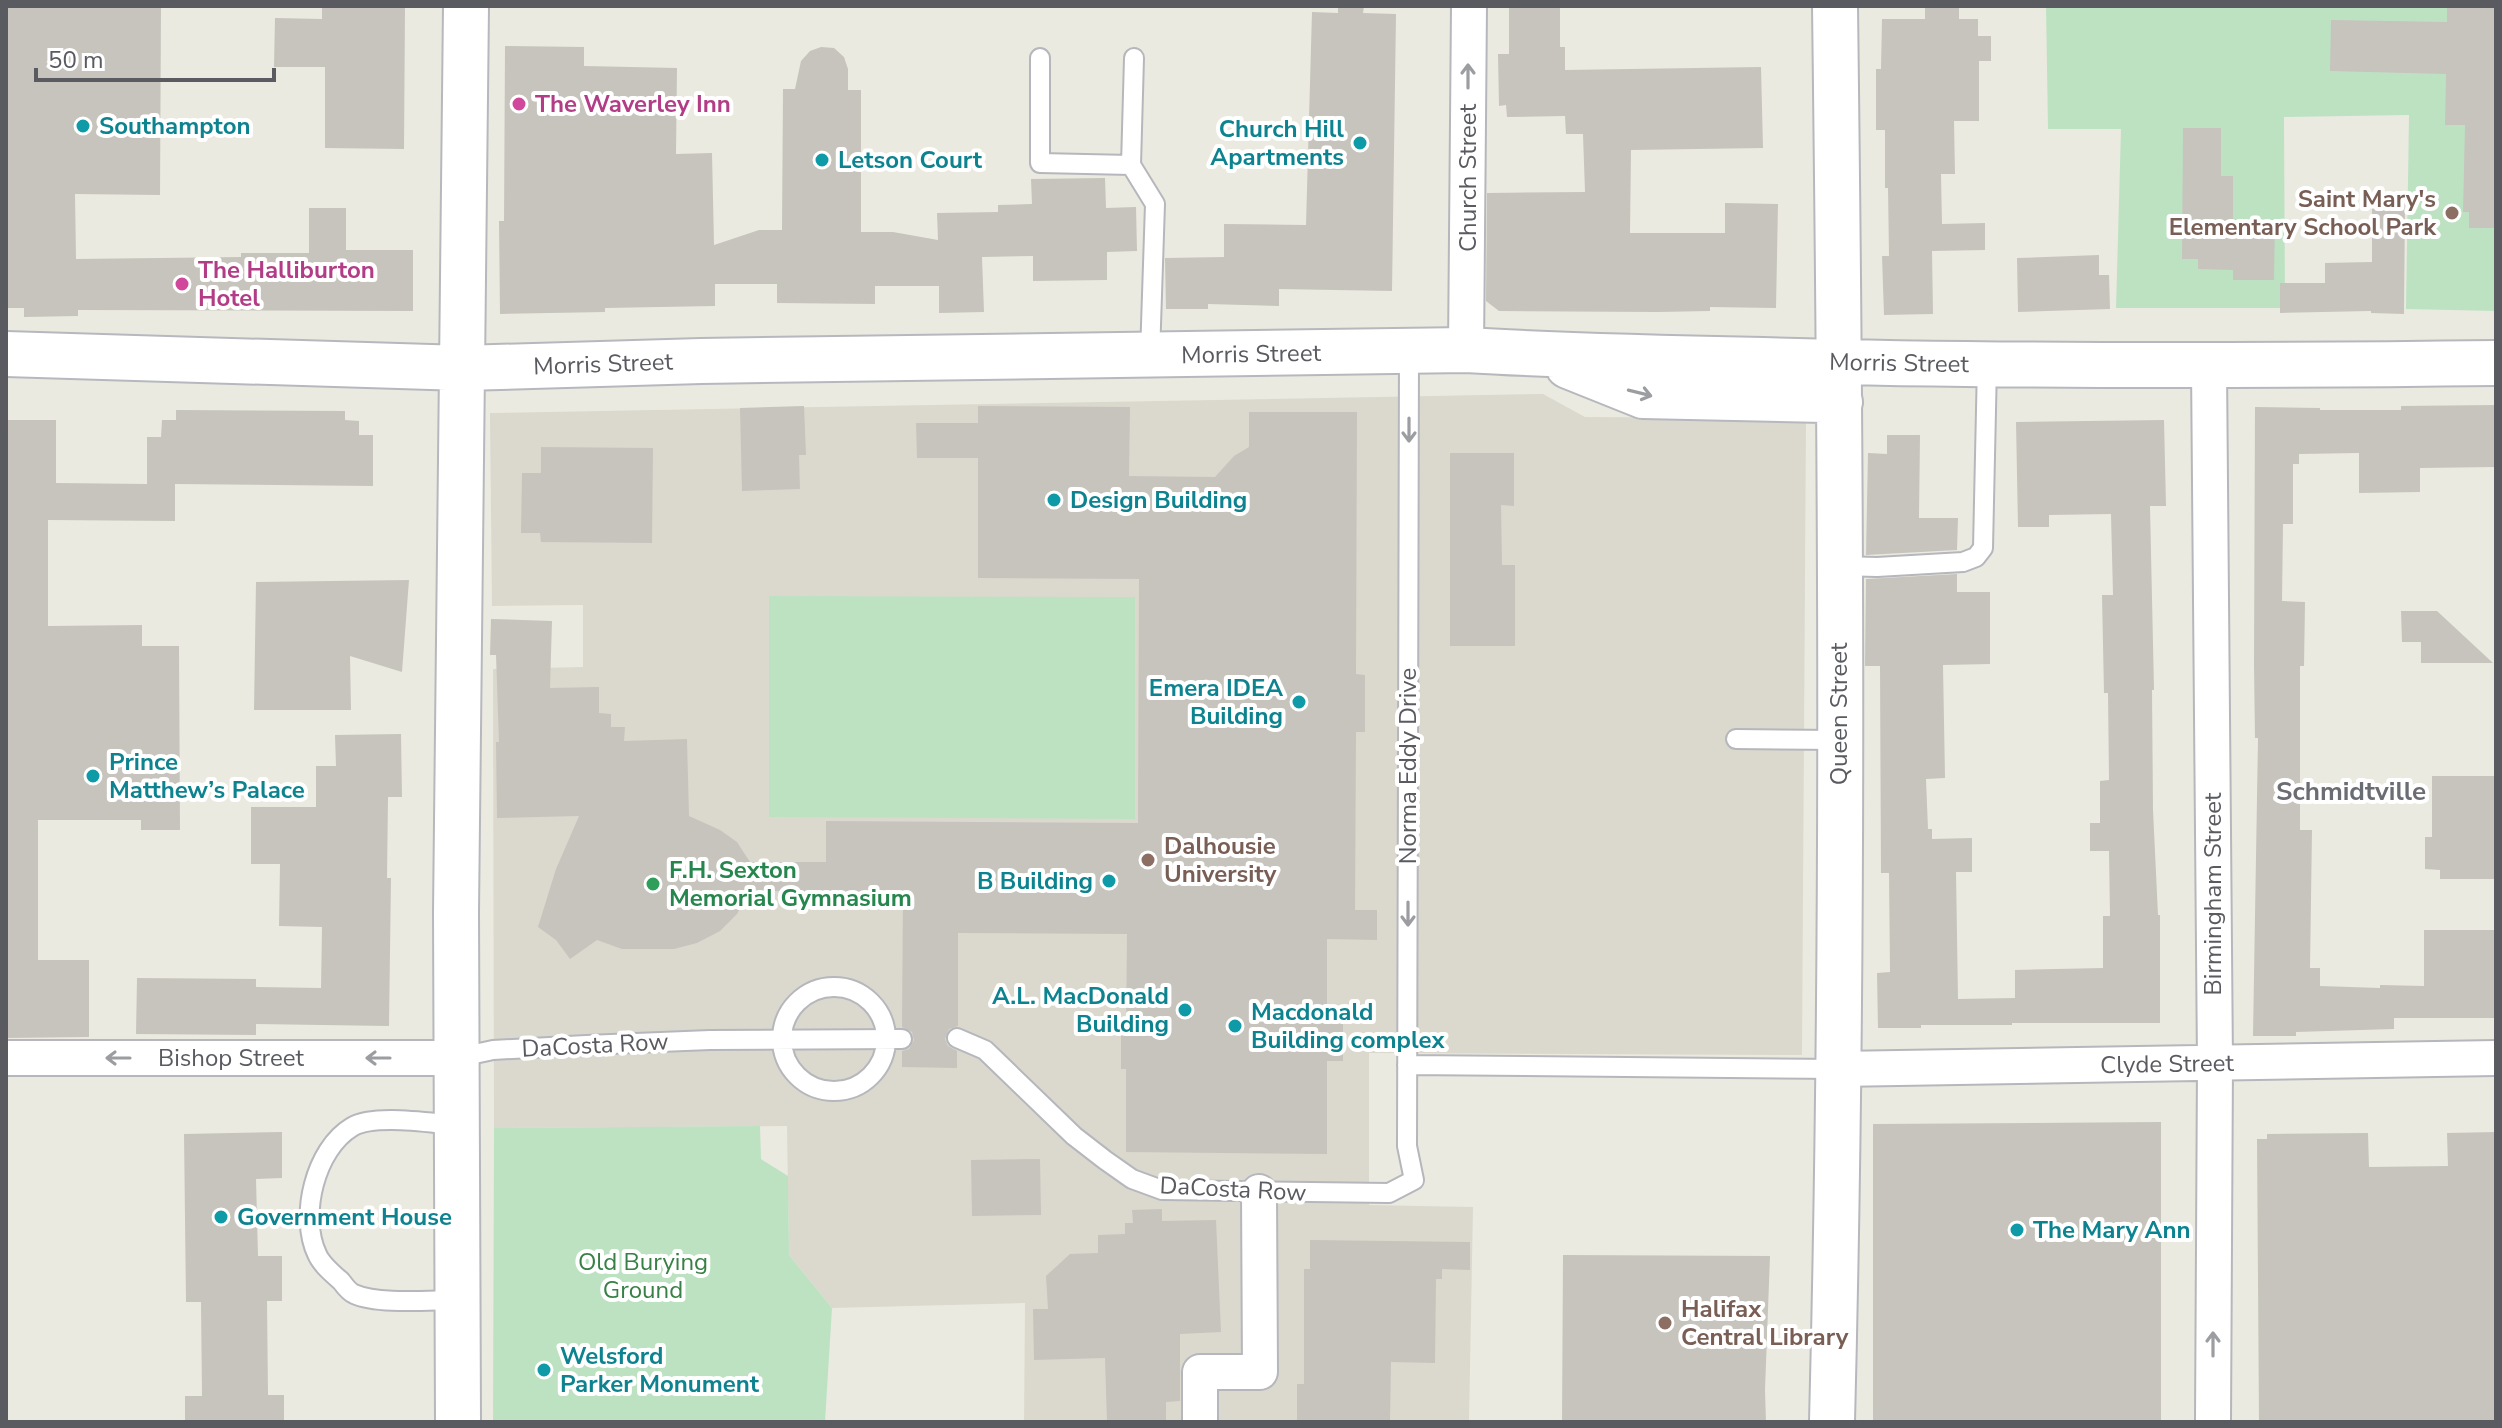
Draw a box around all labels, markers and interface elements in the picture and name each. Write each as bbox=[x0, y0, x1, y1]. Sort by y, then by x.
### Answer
scale bar bbox=[36, 32, 274, 82]
text: 50 m bbox=[48, 44, 104, 76]
one-way arrow bbox=[1461, 63, 1476, 90]
place label: The Waverley Inn bbox=[535, 88, 731, 120]
marker: The Waverley Inn bbox=[510, 95, 528, 113]
street label: Church Street bbox=[1452, 103, 1484, 252]
place label: Southampton bbox=[99, 110, 251, 142]
place label: Church Hill Apartments bbox=[1210, 113, 1344, 173]
marker: Southampton bbox=[74, 117, 92, 135]
marker: Church Hill Apartments bbox=[1351, 134, 1369, 152]
place label: Letson Court bbox=[838, 144, 983, 176]
marker: Letson Court bbox=[813, 151, 831, 169]
place label: Saint Mary's Elementary School Park bbox=[2169, 183, 2437, 243]
marker: Saint Mary's Elementary School Park bbox=[2443, 204, 2461, 222]
place label: The Halliburton Hotel bbox=[198, 254, 375, 314]
marker: The Halliburton Hotel bbox=[173, 275, 191, 293]
street label: Morris Street bbox=[1181, 337, 1322, 371]
street label: Morris Street bbox=[533, 346, 674, 382]
street label: Morris Street bbox=[1829, 346, 1970, 380]
one-way arrow bbox=[1627, 386, 1653, 401]
one-way arrow bbox=[1401, 416, 1417, 443]
place label: Design Building bbox=[1070, 484, 1247, 516]
marker: Design Building bbox=[1045, 491, 1063, 509]
street label: Queen Street bbox=[1823, 642, 1855, 785]
street label: Norma Eddy Drive bbox=[1392, 668, 1424, 864]
place label: Emera IDEA Building bbox=[1149, 672, 1283, 732]
marker: Emera IDEA Building bbox=[1290, 693, 1308, 711]
place label: Prince Matthew’s Palace bbox=[109, 746, 305, 806]
marker: Prince Matthew’s Palace bbox=[84, 767, 102, 785]
district label: Schmidtville bbox=[2276, 774, 2426, 809]
street label: Birmingham Street bbox=[2197, 792, 2229, 995]
place label: Dalhousie University bbox=[1164, 830, 1277, 890]
marker: Dalhousie University bbox=[1139, 851, 1157, 869]
place label: F.H. Sexton Memorial Gymnasium bbox=[669, 854, 912, 914]
place label: B Building bbox=[977, 865, 1093, 897]
marker: B Building bbox=[1100, 872, 1118, 890]
marker: F.H. Sexton Memorial Gymnasium bbox=[644, 875, 662, 893]
one-way arrow bbox=[1400, 900, 1416, 927]
place label: A.L. MacDonald Building bbox=[992, 980, 1169, 1040]
place label: Macdonald Building complex bbox=[1251, 996, 1445, 1056]
marker: A.L. MacDonald Building bbox=[1176, 1001, 1194, 1019]
marker: Macdonald Building complex bbox=[1226, 1017, 1244, 1035]
street label: DaCosta Row bbox=[521, 1025, 669, 1065]
street label: Bishop Street bbox=[158, 1042, 305, 1074]
street label: Clyde Street bbox=[2100, 1047, 2235, 1081]
one-way arrow bbox=[105, 1050, 132, 1066]
one-way arrow bbox=[365, 1050, 392, 1066]
street label: DaCosta Row bbox=[1159, 1169, 1307, 1209]
place label: Government House bbox=[237, 1201, 452, 1233]
marker: Government House bbox=[212, 1208, 230, 1226]
place label: The Mary Ann bbox=[2033, 1214, 2191, 1246]
marker: The Mary Ann bbox=[2008, 1221, 2026, 1239]
park label: Old Burying Ground bbox=[578, 1246, 708, 1306]
place label: Halifax Central Library bbox=[1681, 1293, 1849, 1353]
marker: Halifax Central Library bbox=[1656, 1314, 1674, 1332]
one-way arrow bbox=[2205, 1331, 2221, 1358]
place label: Welsford Parker Monument bbox=[560, 1340, 760, 1400]
marker: Welsford Parker Monument bbox=[535, 1361, 553, 1379]

